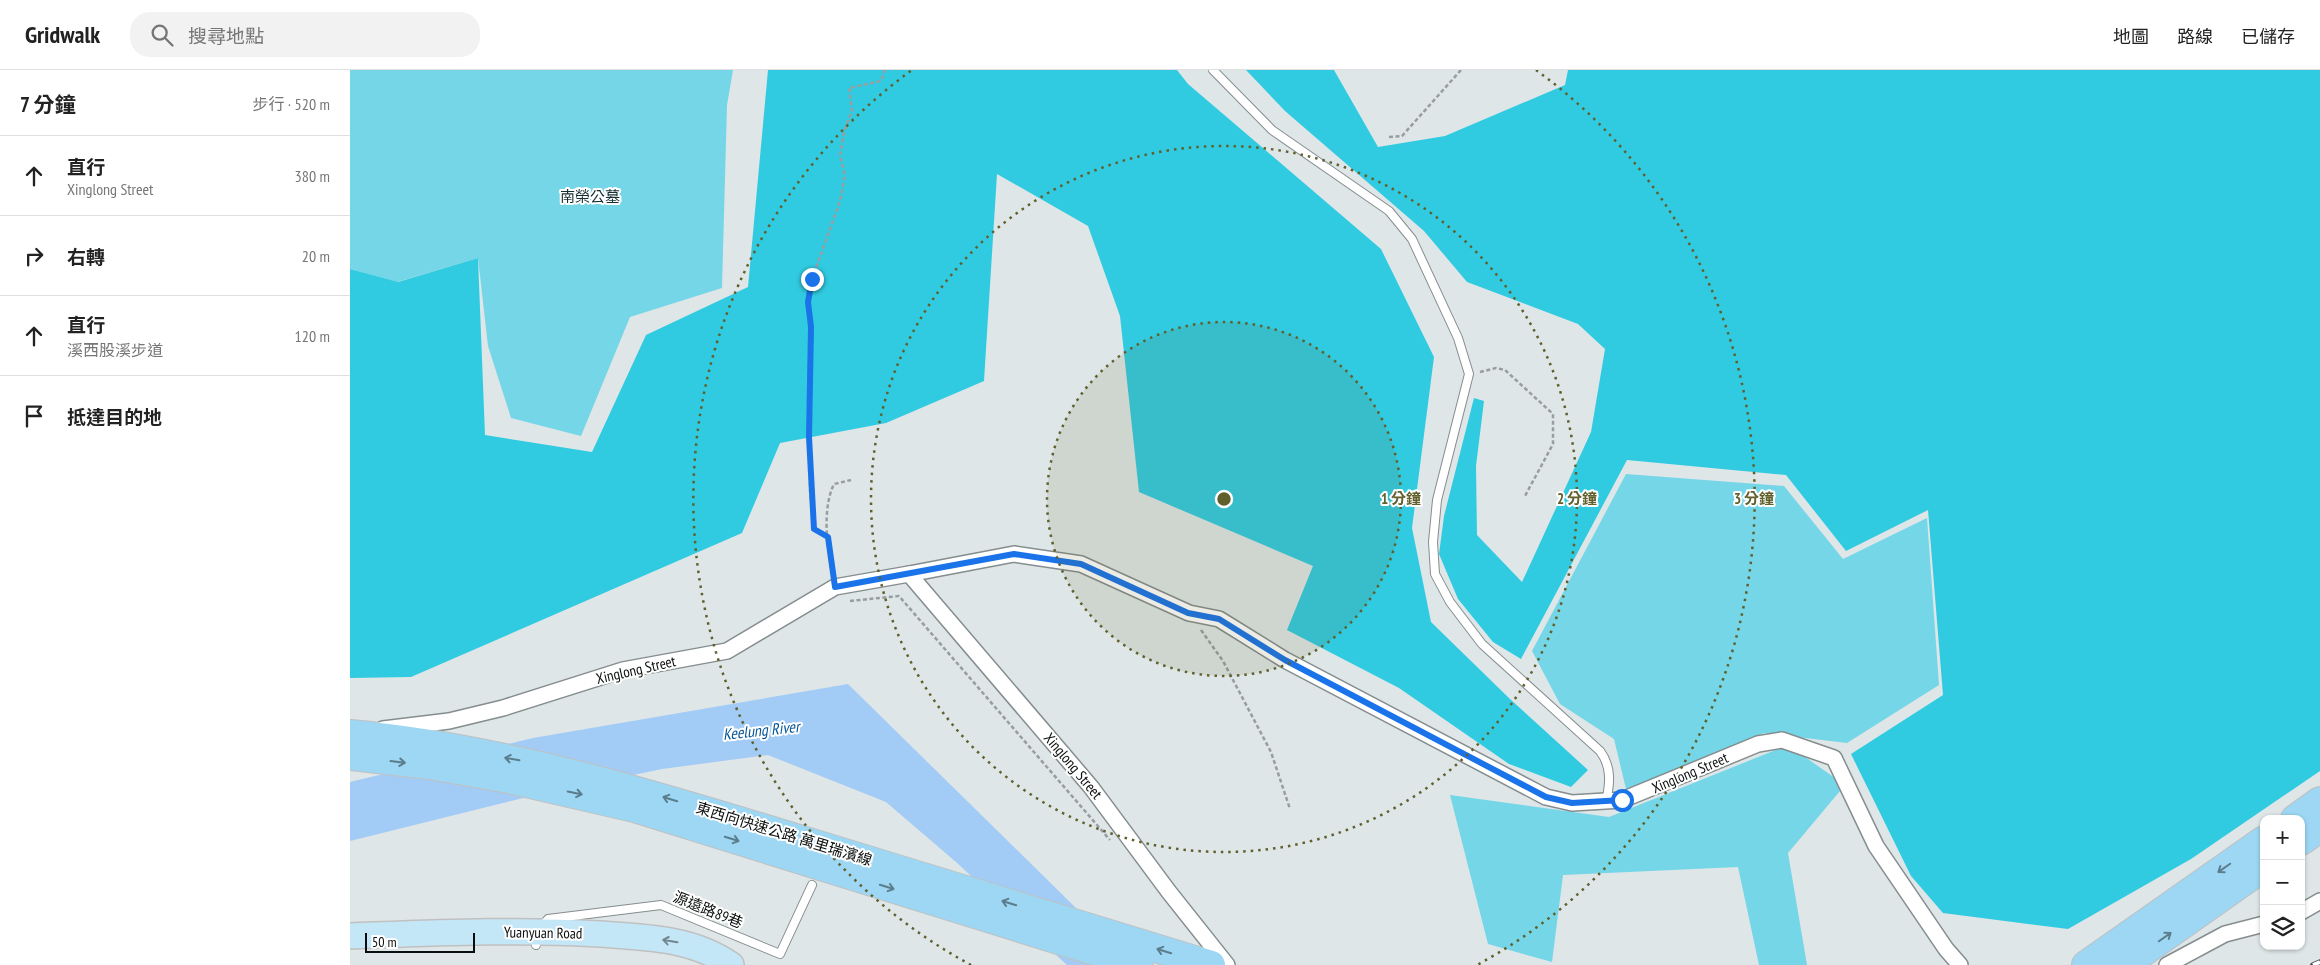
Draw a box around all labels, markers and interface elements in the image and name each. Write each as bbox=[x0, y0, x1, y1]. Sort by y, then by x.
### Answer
search box bbox=[130, 12, 480, 57]
text: Gridwalk bbox=[25, 19, 100, 50]
icon: search bbox=[148, 21, 176, 49]
text: 搜尋地點 bbox=[188, 24, 264, 48]
text: 地圖 bbox=[2113, 25, 2149, 48]
text: 路線 bbox=[2177, 25, 2213, 48]
text: 已儲存 bbox=[2241, 25, 2295, 48]
text: 7 分鐘 bbox=[20, 91, 75, 118]
text: 步行 · 520 m bbox=[252, 94, 330, 114]
text: 直行 bbox=[67, 155, 105, 179]
icon: ahead bbox=[20, 162, 48, 190]
text: 380 m bbox=[295, 166, 330, 186]
text: Xinglong Street bbox=[67, 179, 154, 199]
park label: 南榮公墓 bbox=[560, 187, 620, 206]
icon: right bbox=[20, 242, 48, 270]
text: 右轉 bbox=[67, 245, 105, 269]
text: 20 m bbox=[302, 246, 330, 266]
route end bbox=[801, 268, 824, 291]
text: 直行 bbox=[67, 313, 105, 337]
icon: ahead bbox=[20, 322, 48, 350]
text: 120 m bbox=[295, 326, 330, 346]
text: 溪西股溪步道 bbox=[67, 340, 163, 360]
icon: arrive bbox=[20, 402, 48, 430]
text: 抵達目的地 bbox=[67, 405, 162, 429]
text: 1 分鐘 bbox=[1381, 489, 1421, 508]
text: 2 分鐘 bbox=[1557, 489, 1597, 508]
text: 3 分鐘 bbox=[1734, 489, 1774, 508]
centre of rings bbox=[1215, 490, 1233, 508]
street label: Xinglong Street bbox=[594, 651, 678, 688]
water label: Keelung River bbox=[722, 716, 803, 744]
street label: Xinglong Street bbox=[1040, 729, 1107, 803]
street label: Xinglong Street bbox=[1649, 748, 1731, 797]
one-way arrow bbox=[505, 754, 521, 764]
one-way arrow bbox=[390, 757, 406, 767]
one-way arrow bbox=[567, 789, 583, 799]
route start bbox=[1611, 789, 1634, 812]
one-way arrow bbox=[662, 794, 678, 804]
street label: 東西向快速公路 萬里瑞濱線 bbox=[694, 798, 875, 869]
map controls bbox=[2260, 815, 2305, 950]
button: + bbox=[2260, 815, 2305, 860]
one-way arrow bbox=[723, 834, 739, 844]
button: − bbox=[2260, 860, 2305, 905]
one-way arrow bbox=[2217, 863, 2231, 873]
one-way arrow bbox=[878, 882, 894, 892]
street label: 源遠路89巷 bbox=[671, 887, 746, 932]
one-way arrow bbox=[1001, 898, 1017, 908]
button: layers bbox=[2260, 905, 2305, 950]
street label: Yuanyuan Road bbox=[504, 922, 582, 943]
scale bar bbox=[365, 930, 475, 953]
one-way arrow bbox=[2157, 932, 2171, 942]
text: 50 m bbox=[372, 933, 397, 951]
one-way arrow bbox=[662, 936, 678, 946]
one-way arrow bbox=[1157, 945, 1173, 955]

